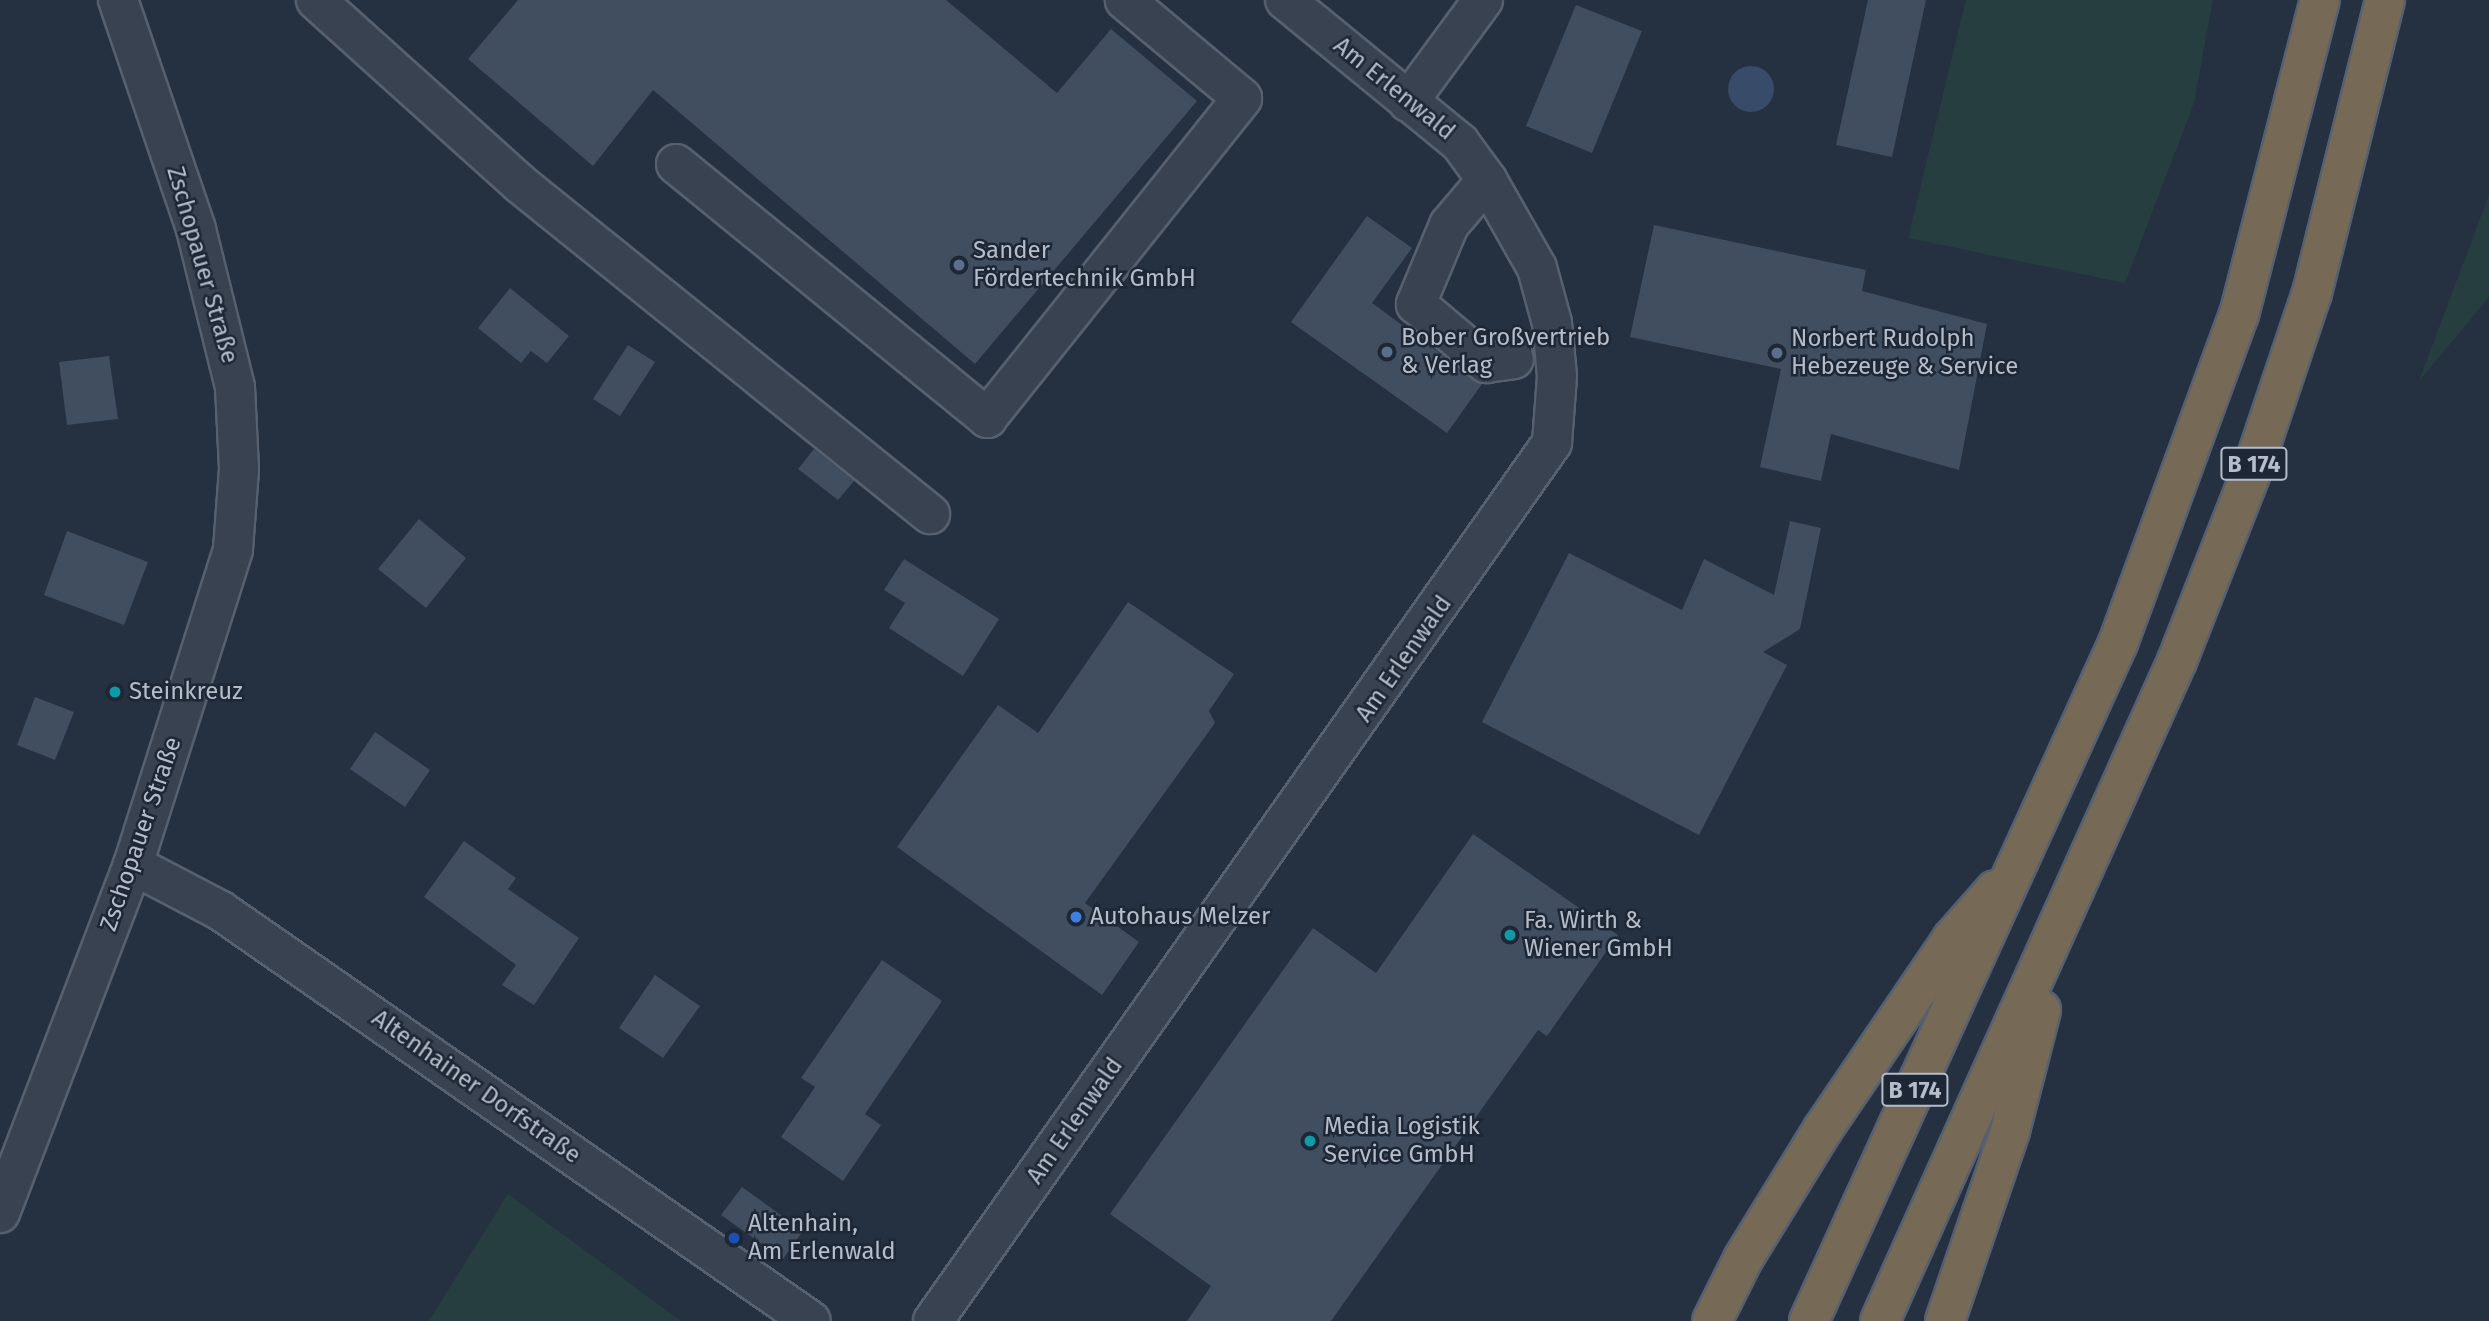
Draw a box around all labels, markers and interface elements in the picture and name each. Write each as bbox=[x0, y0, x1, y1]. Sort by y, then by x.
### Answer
street label: Am Erlenwald bbox=[1328, 31, 1460, 147]
street label: Zschopauer Straße bbox=[160, 163, 244, 367]
place label: Sander Fördertechnik GmbH bbox=[973, 237, 1196, 293]
marker: Sander Fördertechnik GmbH bbox=[951, 257, 967, 273]
place label: Bober Großvertrieb & Verlag bbox=[1401, 324, 1610, 380]
place label: Norbert Rudolph Hebezeuge & Service bbox=[1791, 325, 2018, 381]
marker: Bober Großvertrieb & Verlag bbox=[1379, 344, 1395, 360]
marker: Norbert Rudolph Hebezeuge & Service bbox=[1769, 345, 1785, 361]
road number: B 174 bbox=[2219, 445, 2289, 484]
street label: Am Erlenwald bbox=[1350, 590, 1458, 728]
place label: Steinkreuz bbox=[129, 678, 243, 706]
marker: Steinkreuz bbox=[107, 684, 123, 700]
street label: Zschopauer Straße bbox=[94, 733, 188, 935]
place label: Autohaus Melzer bbox=[1090, 903, 1270, 931]
place label: Fa. Wirth & Wiener GmbH bbox=[1524, 907, 1673, 963]
marker: Autohaus Melzer bbox=[1068, 909, 1084, 925]
marker: Fa. Wirth & Wiener GmbH bbox=[1502, 927, 1518, 943]
street label: Altenhainer Dorfstraße bbox=[366, 1004, 586, 1170]
street label: Am Erlenwald bbox=[1021, 1052, 1129, 1190]
road number: B 174 bbox=[1880, 1070, 1950, 1110]
place label: Media Logistik Service GmbH bbox=[1324, 1113, 1480, 1169]
marker: Media Logistik Service GmbH bbox=[1302, 1133, 1318, 1149]
place label: Altenhain, Am Erlenwald bbox=[748, 1210, 896, 1266]
marker: Altenhain, Am Erlenwald bbox=[726, 1230, 742, 1246]

